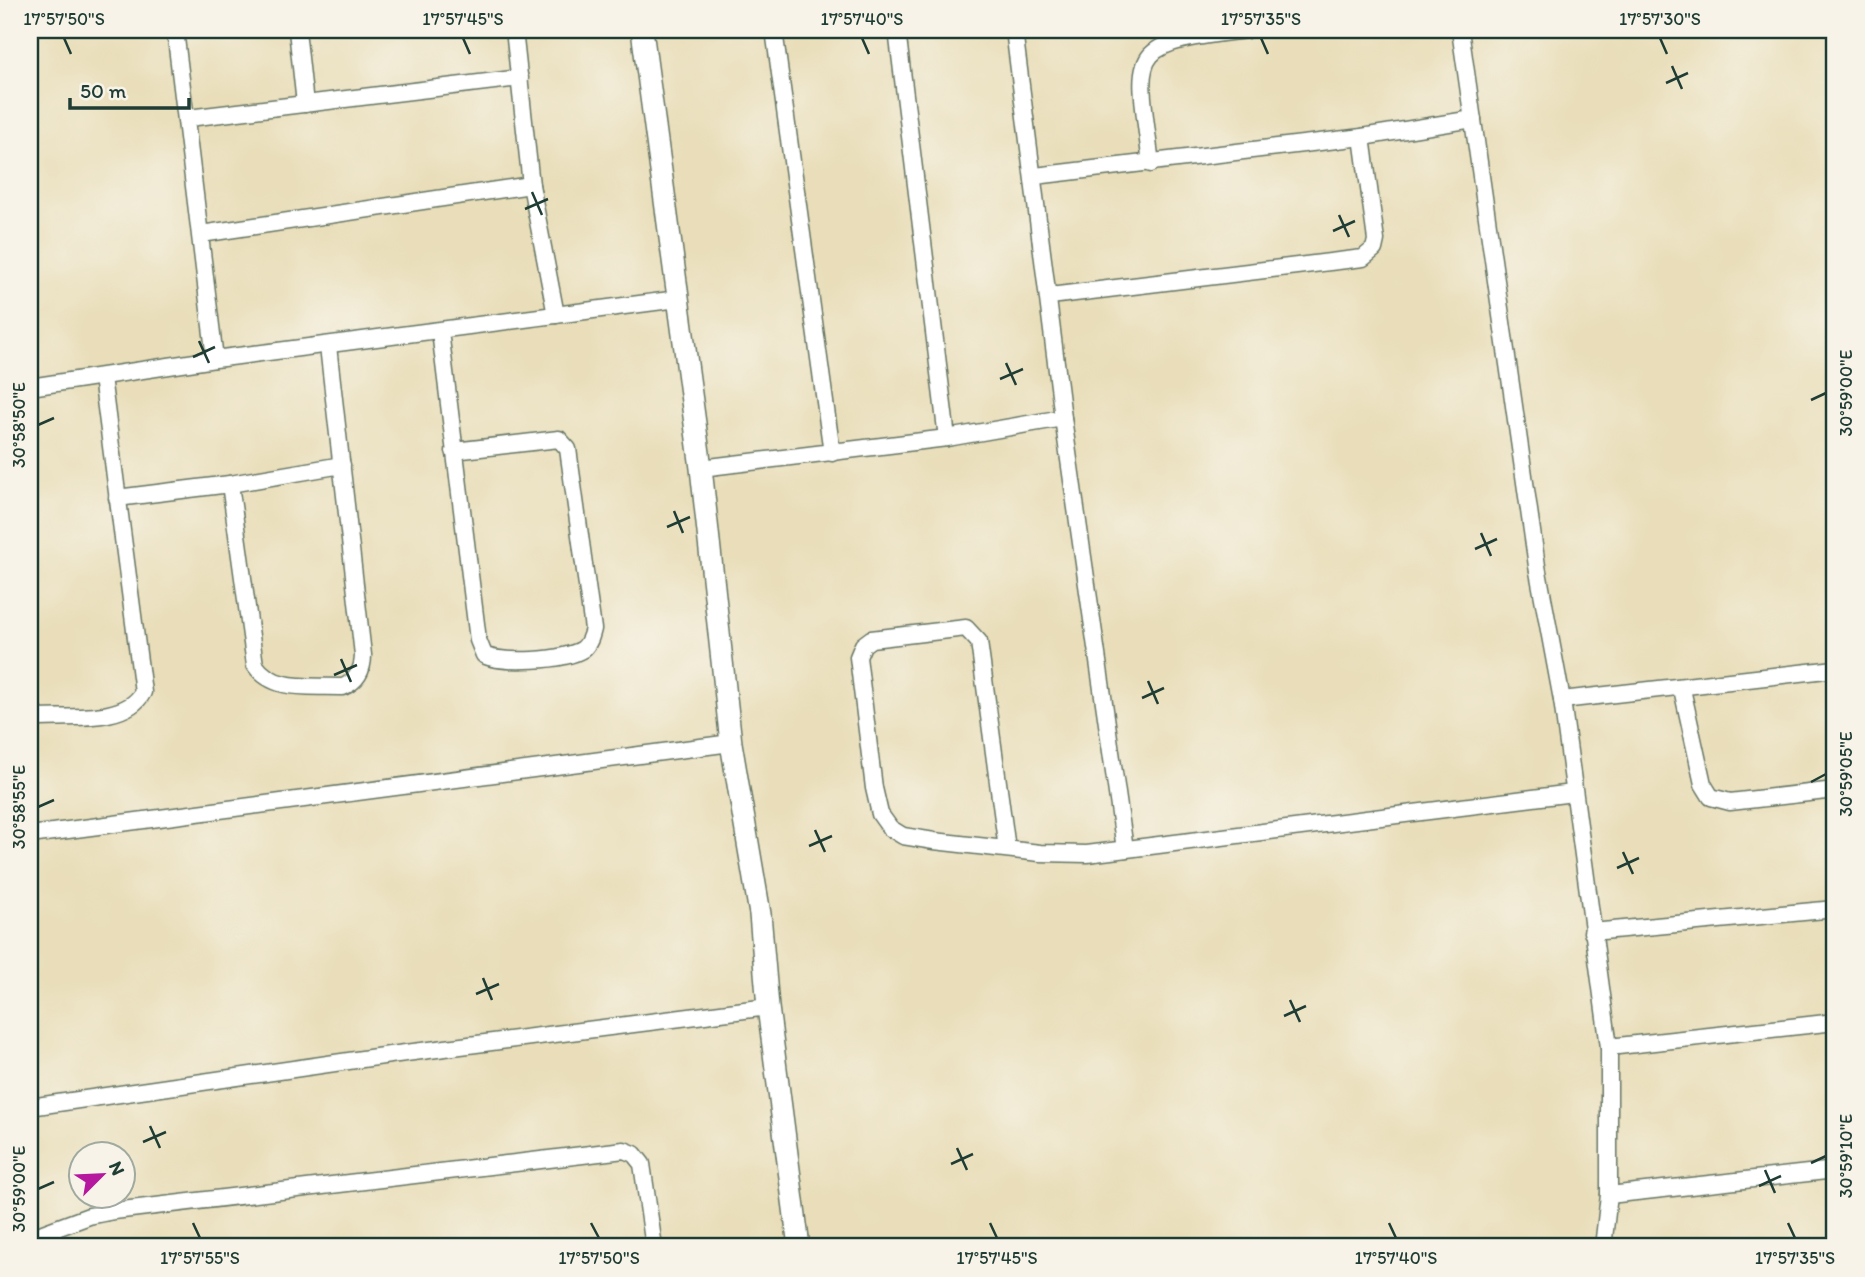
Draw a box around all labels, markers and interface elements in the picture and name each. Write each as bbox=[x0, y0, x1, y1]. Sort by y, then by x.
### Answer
text: 17°57'50"S bbox=[23, 8, 105, 30]
text: 17°57'45"S bbox=[422, 8, 504, 30]
text: 17°57'40"S bbox=[821, 8, 903, 30]
text: 17°57'35"S bbox=[1221, 8, 1301, 30]
text: 17°57'30"S bbox=[1619, 8, 1701, 30]
scale bar bbox=[70, 66, 189, 110]
text: 50 m bbox=[80, 78, 127, 103]
text: 30°59'00"E bbox=[1835, 349, 1857, 437]
text: 30°58'50"E bbox=[8, 382, 30, 468]
text: 30°59'05"E bbox=[1835, 731, 1857, 817]
text: 30°58'55"E bbox=[8, 765, 30, 849]
text: 30°59'10"E bbox=[1835, 1114, 1857, 1198]
north arrow bbox=[66, 1140, 136, 1210]
text: 30°59'00"E bbox=[8, 1145, 30, 1233]
text: N bbox=[104, 1158, 130, 1179]
text: 17°57'55"S bbox=[160, 1247, 240, 1269]
text: 17°57'50"S bbox=[558, 1247, 640, 1269]
text: 17°57'45"S bbox=[956, 1247, 1038, 1269]
text: 17°57'40"S bbox=[1355, 1247, 1437, 1269]
text: 17°57'35"S bbox=[1755, 1247, 1835, 1269]

